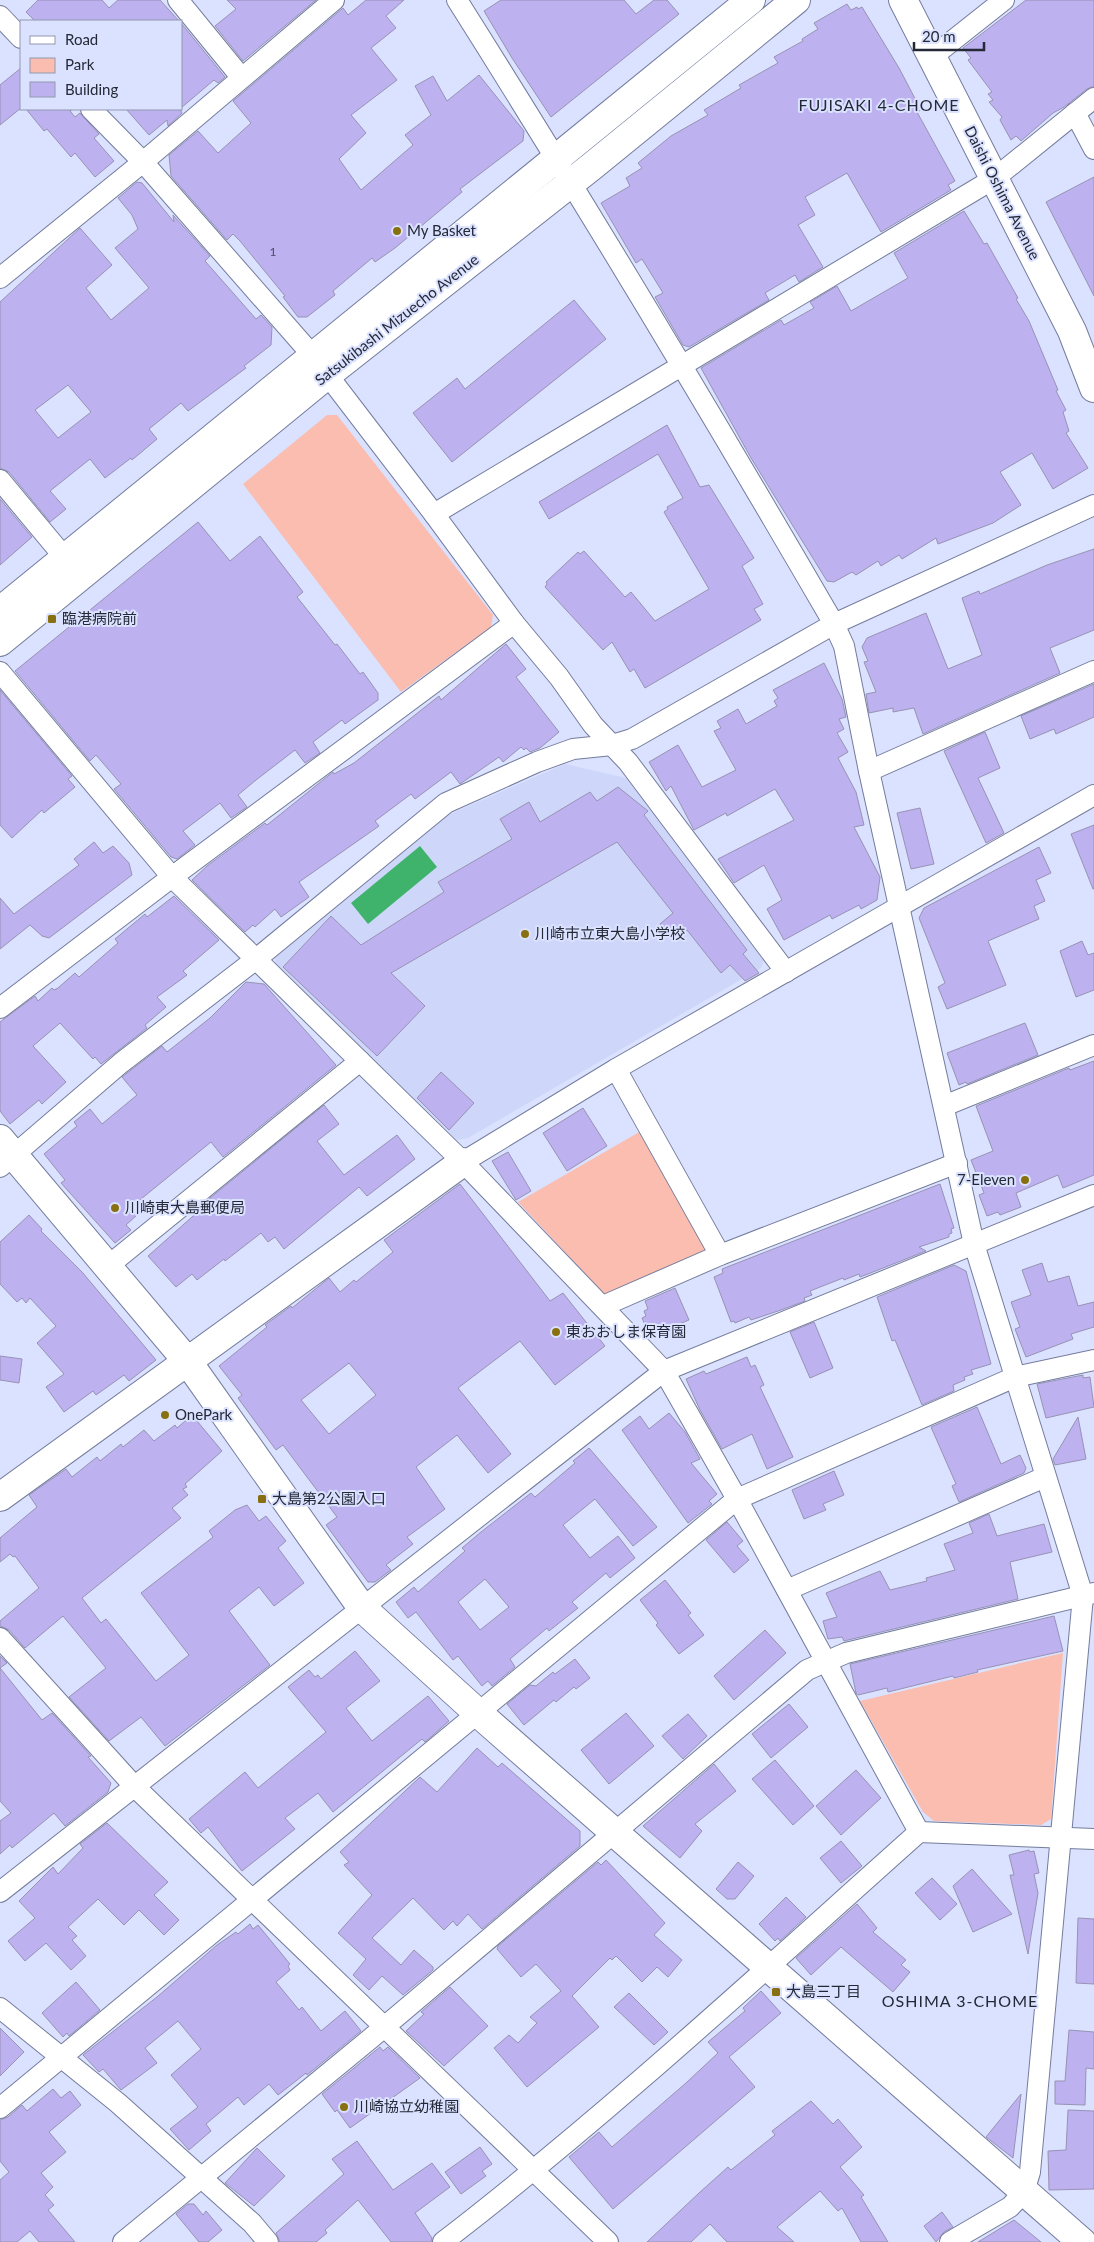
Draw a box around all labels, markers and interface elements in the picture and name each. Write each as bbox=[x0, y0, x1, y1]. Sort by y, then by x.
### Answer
legend bbox=[20, 20, 182, 110]
scale bar bbox=[914, 20, 984, 52]
text: 20 m bbox=[922, 27, 956, 45]
text: Road bbox=[65, 30, 98, 48]
text: Park bbox=[65, 55, 95, 73]
text: Building bbox=[65, 80, 118, 98]
district label: FUJISAKI 4-CHOME bbox=[798, 95, 960, 114]
street label: Daishi Oshima Avenue bbox=[961, 123, 1044, 263]
place label: My Basket bbox=[407, 221, 477, 239]
marker: My Basket bbox=[391, 225, 403, 237]
house number: 1 bbox=[270, 244, 277, 259]
street label: Satsukibashi Mizuecho Avenue bbox=[311, 250, 482, 389]
place label: 臨港病院前 bbox=[62, 609, 137, 627]
marker: 臨港病院前 bbox=[46, 613, 58, 625]
place label: 川崎市立東大島小学校 bbox=[535, 924, 685, 942]
marker: 川崎市立東大島小学校 bbox=[519, 928, 531, 940]
place label: 7-Eleven bbox=[957, 1170, 1015, 1188]
marker: 7-Eleven bbox=[1019, 1174, 1031, 1186]
place label: 川崎東大島郵便局 bbox=[125, 1198, 245, 1216]
marker: 川崎東大島郵便局 bbox=[109, 1202, 121, 1214]
place label: 東おおしま保育園 bbox=[566, 1322, 686, 1340]
marker: 東おおしま保育園 bbox=[550, 1326, 562, 1338]
place label: OnePark bbox=[175, 1405, 233, 1423]
marker: OnePark bbox=[159, 1409, 171, 1421]
place label: 大島第2公園入口 bbox=[272, 1489, 386, 1507]
marker: 大島第2公園入口 bbox=[256, 1493, 268, 1505]
place label: 大島三丁目 bbox=[786, 1982, 861, 2000]
marker: 大島三丁目 bbox=[770, 1986, 782, 1998]
district label: OSHIMA 3-CHOME bbox=[882, 1991, 1038, 2010]
place label: 川崎協立幼稚園 bbox=[354, 2097, 459, 2115]
marker: 川崎協立幼稚園 bbox=[338, 2101, 350, 2113]

